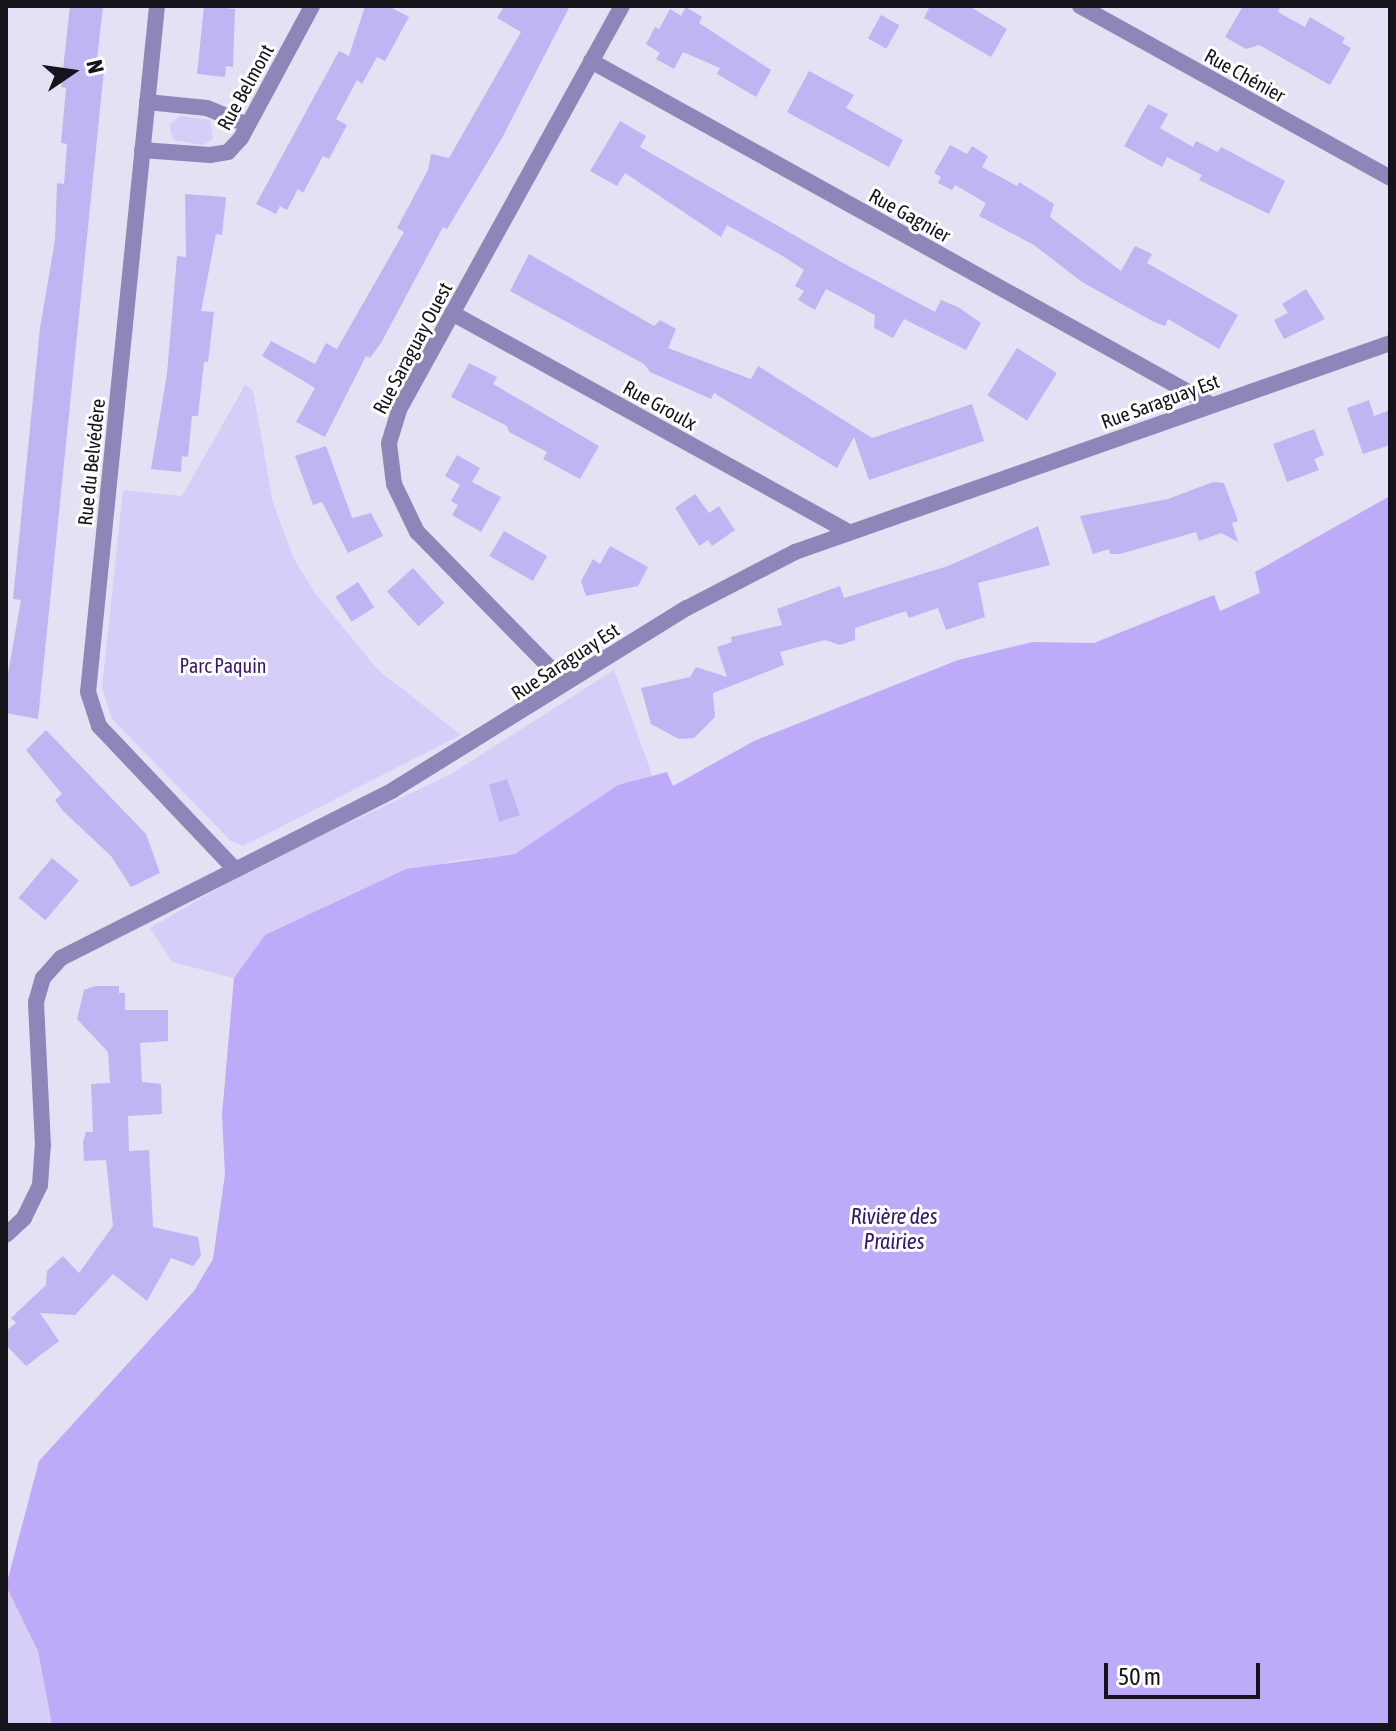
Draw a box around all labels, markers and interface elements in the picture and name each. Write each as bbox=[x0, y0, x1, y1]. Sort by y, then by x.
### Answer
north arrow bbox=[32, 32, 112, 112]
street label: Rue Belmont bbox=[212, 40, 278, 134]
street label: Rue Chénier bbox=[1200, 43, 1290, 107]
text: N bbox=[81, 57, 110, 76]
street label: Rue Gagnier bbox=[865, 183, 955, 247]
street label: Rue Saraguay Ouest bbox=[367, 278, 457, 418]
street label: Rue Saraguay Est bbox=[1098, 369, 1222, 433]
street label: Rue Groulx bbox=[619, 375, 701, 435]
street label: Rue du Belvédère bbox=[72, 397, 110, 527]
street label: Rue Saraguay Est bbox=[507, 617, 623, 705]
park label: Parc Paquin bbox=[180, 653, 266, 677]
water label: Rivière des Prairies bbox=[850, 1203, 938, 1254]
scale bar bbox=[1108, 1647, 1264, 1697]
text: 50 m bbox=[1118, 1663, 1161, 1690]

